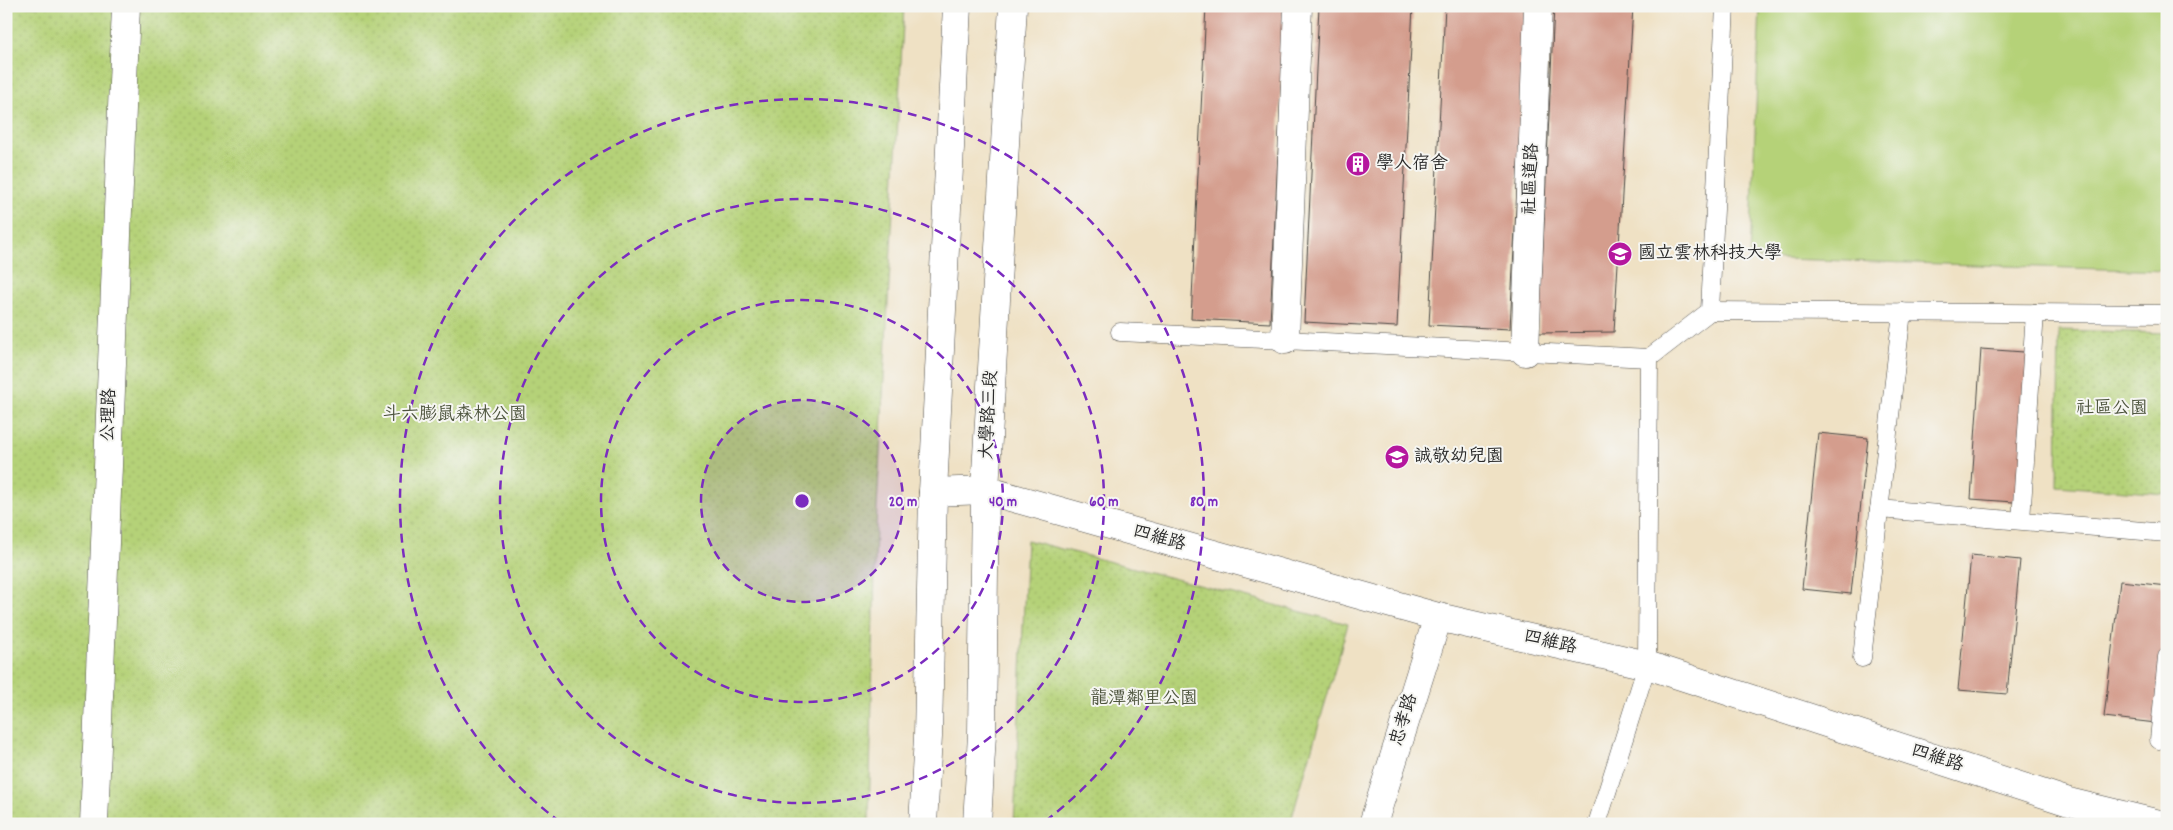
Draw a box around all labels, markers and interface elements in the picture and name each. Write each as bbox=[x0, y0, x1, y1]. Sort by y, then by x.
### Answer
street label: 社區道路 bbox=[1518, 143, 1546, 215]
building icon: 學人宿舍 bbox=[1345, 151, 1371, 177]
place label: 學人宿舍 bbox=[1376, 152, 1448, 177]
school or university icon: 國立雲林科技大學 bbox=[1607, 241, 1633, 267]
place label: 國立雲林科技大學 bbox=[1638, 242, 1782, 267]
street label: 大學路三段 bbox=[975, 369, 1005, 461]
street label: 公理路 bbox=[97, 388, 123, 442]
park label: 社區公園 bbox=[2076, 397, 2148, 422]
park label: 斗六膨鼠森林公園 bbox=[383, 403, 527, 428]
school or university icon: 誠敬幼兒園 bbox=[1384, 444, 1410, 470]
place label: 誠敬幼兒園 bbox=[1414, 445, 1504, 470]
centre of rings bbox=[793, 492, 811, 510]
text: 20 m bbox=[889, 492, 917, 514]
text: 40 m bbox=[989, 492, 1017, 514]
text: 60 m bbox=[1089, 492, 1119, 514]
text: 80 m bbox=[1190, 492, 1218, 514]
street label: 四維路 bbox=[1130, 520, 1188, 558]
street label: 四維路 bbox=[1521, 625, 1579, 661]
park label: 龍潭鄰里公園 bbox=[1090, 687, 1198, 712]
street label: 忠孝路 bbox=[1385, 691, 1425, 749]
street label: 四維路 bbox=[1907, 739, 1967, 779]

